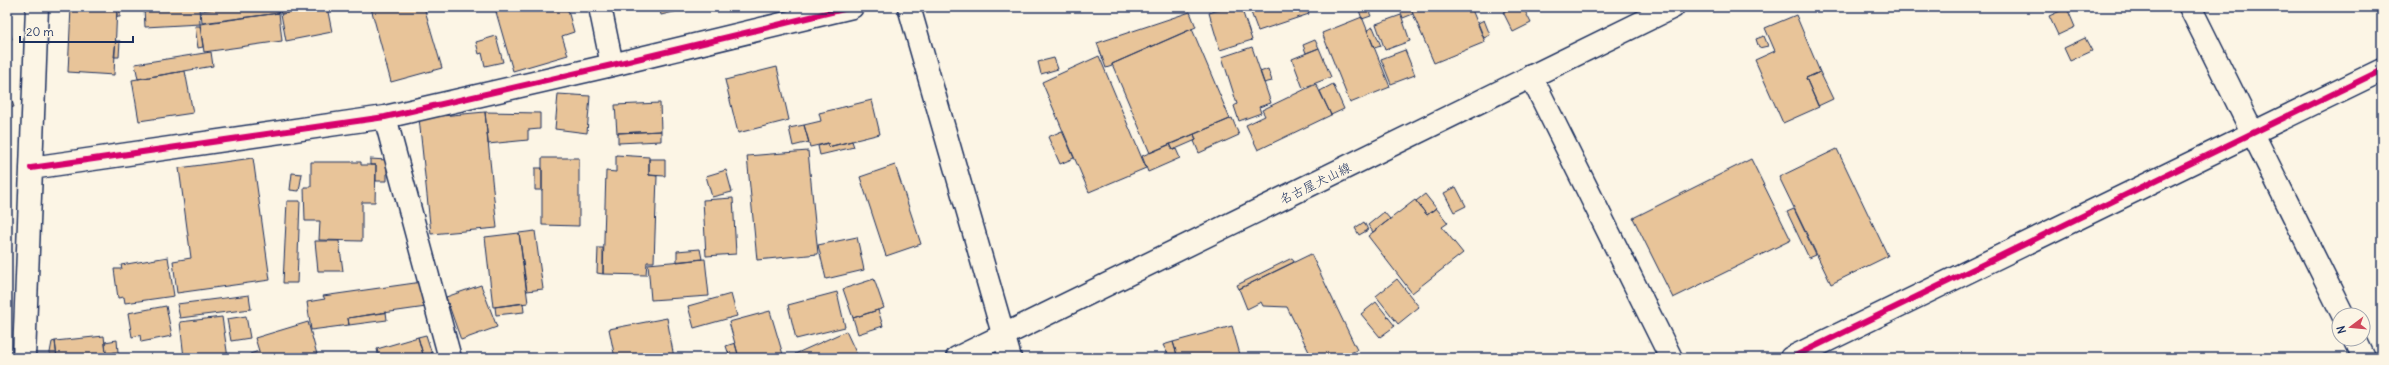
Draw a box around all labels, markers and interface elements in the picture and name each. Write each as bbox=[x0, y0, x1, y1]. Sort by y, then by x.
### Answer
scale bar bbox=[20, 18, 133, 44]
text: 20 m bbox=[26, 24, 54, 39]
street label: 名古屋犬山線 bbox=[1276, 158, 1355, 208]
north arrow bbox=[2331, 307, 2371, 347]
text: N bbox=[2334, 324, 2349, 335]

